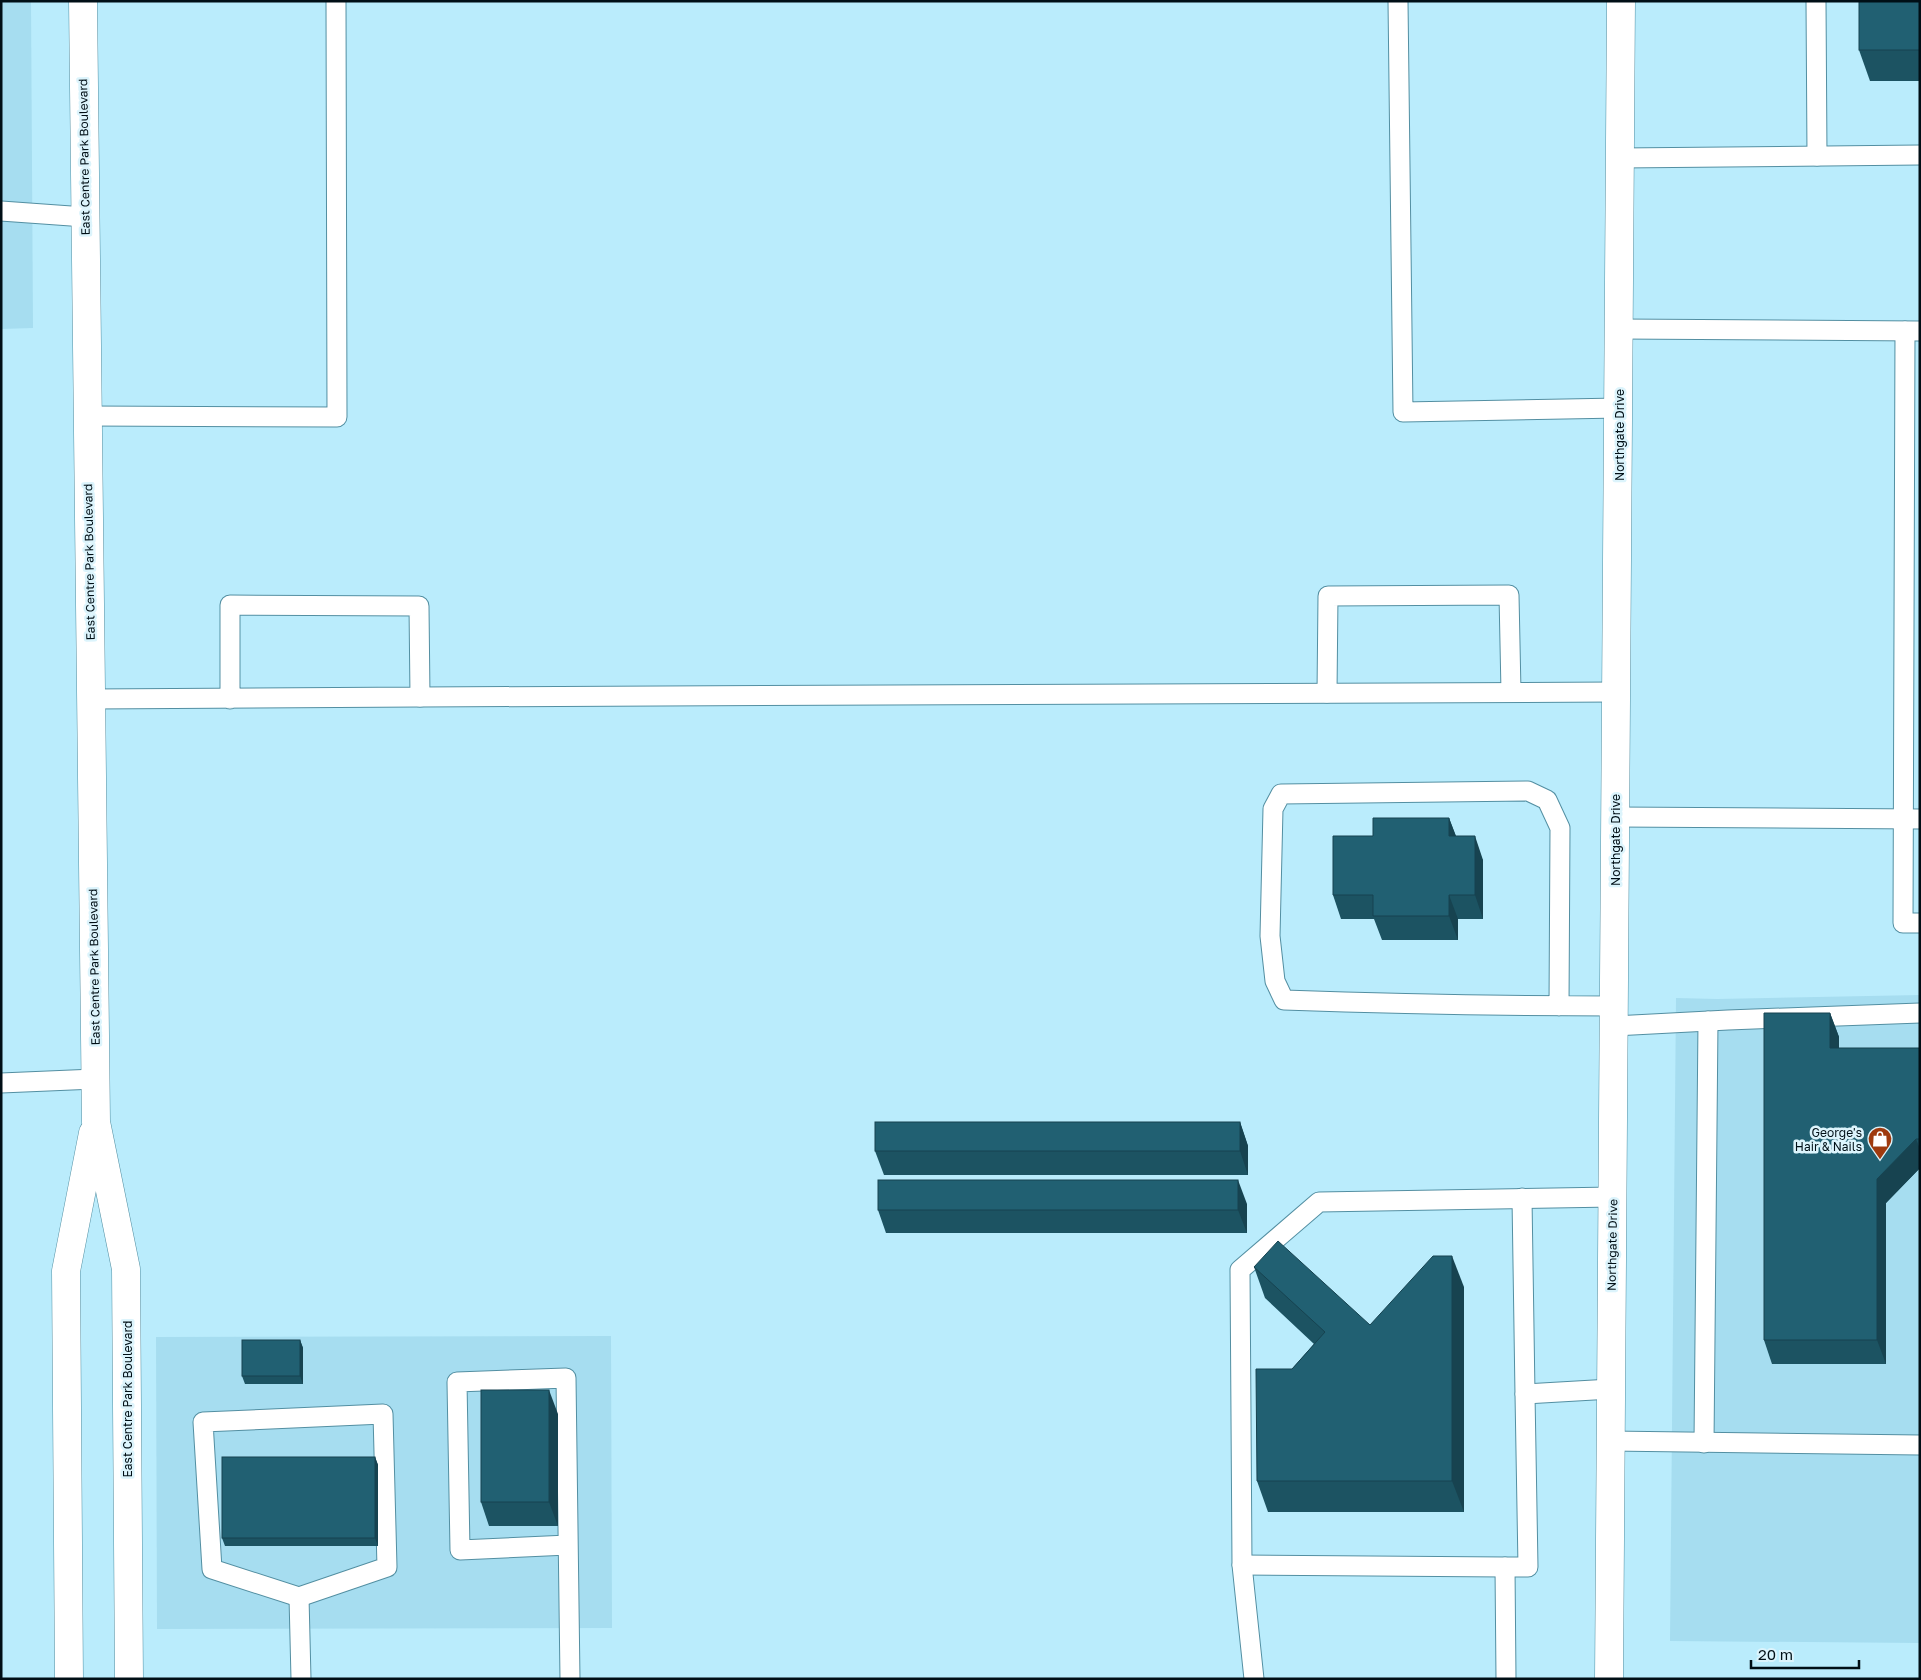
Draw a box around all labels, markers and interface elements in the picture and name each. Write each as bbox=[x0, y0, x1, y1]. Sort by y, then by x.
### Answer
street label: East Centre Park Boulevard bbox=[75, 78, 93, 236]
street label: Northgate Drive bbox=[1612, 389, 1627, 481]
street label: East Centre Park Boulevard bbox=[80, 483, 98, 641]
street label: Northgate Drive bbox=[1608, 794, 1623, 886]
street label: East Centre Park Boulevard bbox=[85, 888, 103, 1046]
place label: George's Hair & Nails bbox=[1795, 1125, 1862, 1154]
shop icon: George's Hair & Nails bbox=[1867, 1126, 1893, 1160]
street label: Northgate Drive bbox=[1604, 1199, 1620, 1291]
street label: East Centre Park Boulevard bbox=[120, 1321, 135, 1477]
scale bar bbox=[1751, 1638, 1858, 1670]
text: 20 m bbox=[1758, 1645, 1793, 1663]

